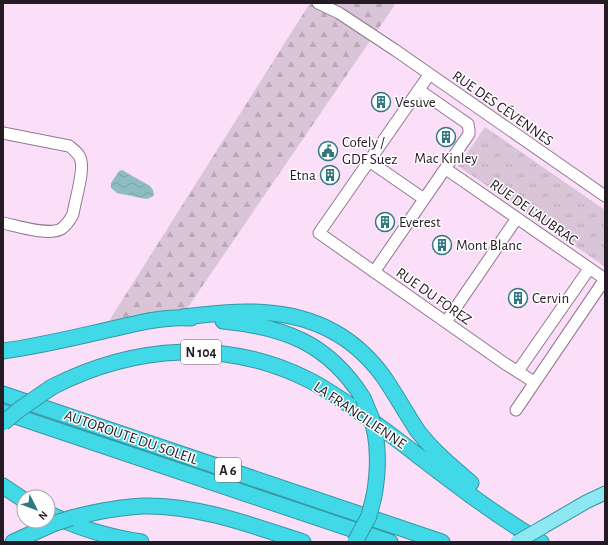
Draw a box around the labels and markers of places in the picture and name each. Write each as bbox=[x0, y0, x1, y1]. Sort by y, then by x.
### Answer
building icon: Vesuve bbox=[370, 91, 392, 113]
place label: Vesuve bbox=[395, 95, 436, 110]
building icon: Mac Kinley bbox=[435, 126, 457, 148]
place label: Cofely / GDF Suez bbox=[342, 135, 398, 167]
public building icon: Cofely / GDF Suez bbox=[317, 140, 339, 162]
place label: Mac Kinley bbox=[414, 151, 478, 166]
building icon: Etna bbox=[319, 164, 341, 186]
place label: Etna bbox=[290, 168, 316, 183]
building icon: Everest bbox=[374, 211, 396, 233]
place label: Everest bbox=[399, 215, 441, 230]
building icon: Mont Blanc bbox=[431, 234, 453, 256]
place label: Mont Blanc bbox=[456, 238, 522, 253]
building icon: Cervin bbox=[507, 287, 529, 309]
place label: Cervin bbox=[532, 291, 569, 306]

